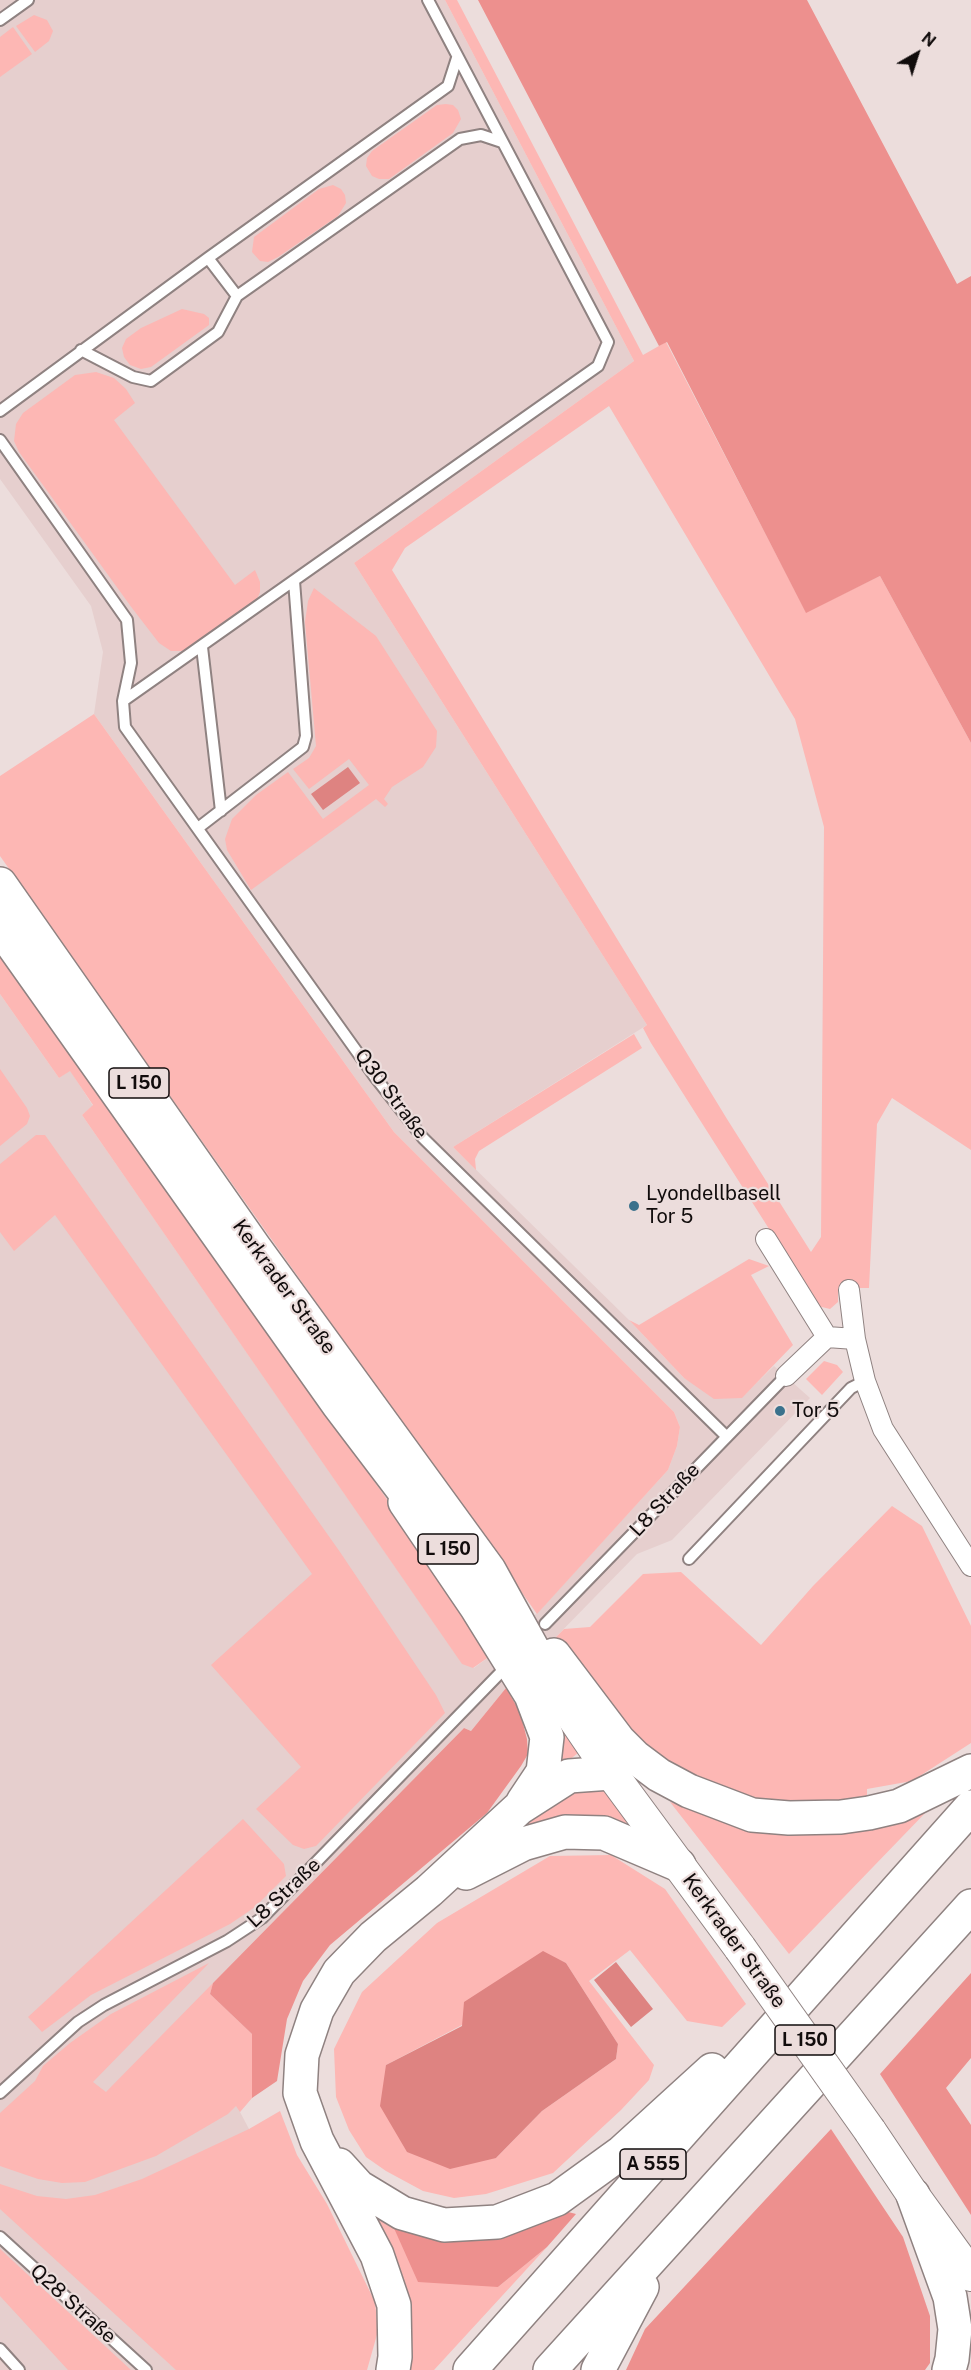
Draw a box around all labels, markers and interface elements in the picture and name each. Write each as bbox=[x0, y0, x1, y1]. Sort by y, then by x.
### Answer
north arrow bbox=[887, 24, 947, 84]
text: N bbox=[918, 28, 939, 51]
street label: Q30 Straße bbox=[349, 1044, 433, 1144]
road number: L 150 bbox=[109, 1068, 169, 1098]
place label: Lyondellbasell Tor 5 bbox=[646, 1182, 781, 1229]
marker: Lyondellbasell Tor 5 bbox=[627, 1199, 641, 1213]
street label: Kerkrader Straße bbox=[227, 1215, 341, 1359]
place label: Tor 5 bbox=[792, 1399, 839, 1423]
marker: Tor 5 bbox=[773, 1404, 787, 1418]
street label: L8 Straße bbox=[625, 1458, 705, 1542]
road number: L 150 bbox=[418, 1534, 478, 1564]
street label: L8 Straße bbox=[242, 1853, 326, 1933]
street label: Kerkrader Straße bbox=[677, 1869, 791, 2013]
road number: L 150 bbox=[775, 2025, 835, 2055]
road number: A 555 bbox=[620, 2149, 686, 2179]
street label: Q28 Straße bbox=[25, 2259, 121, 2349]

